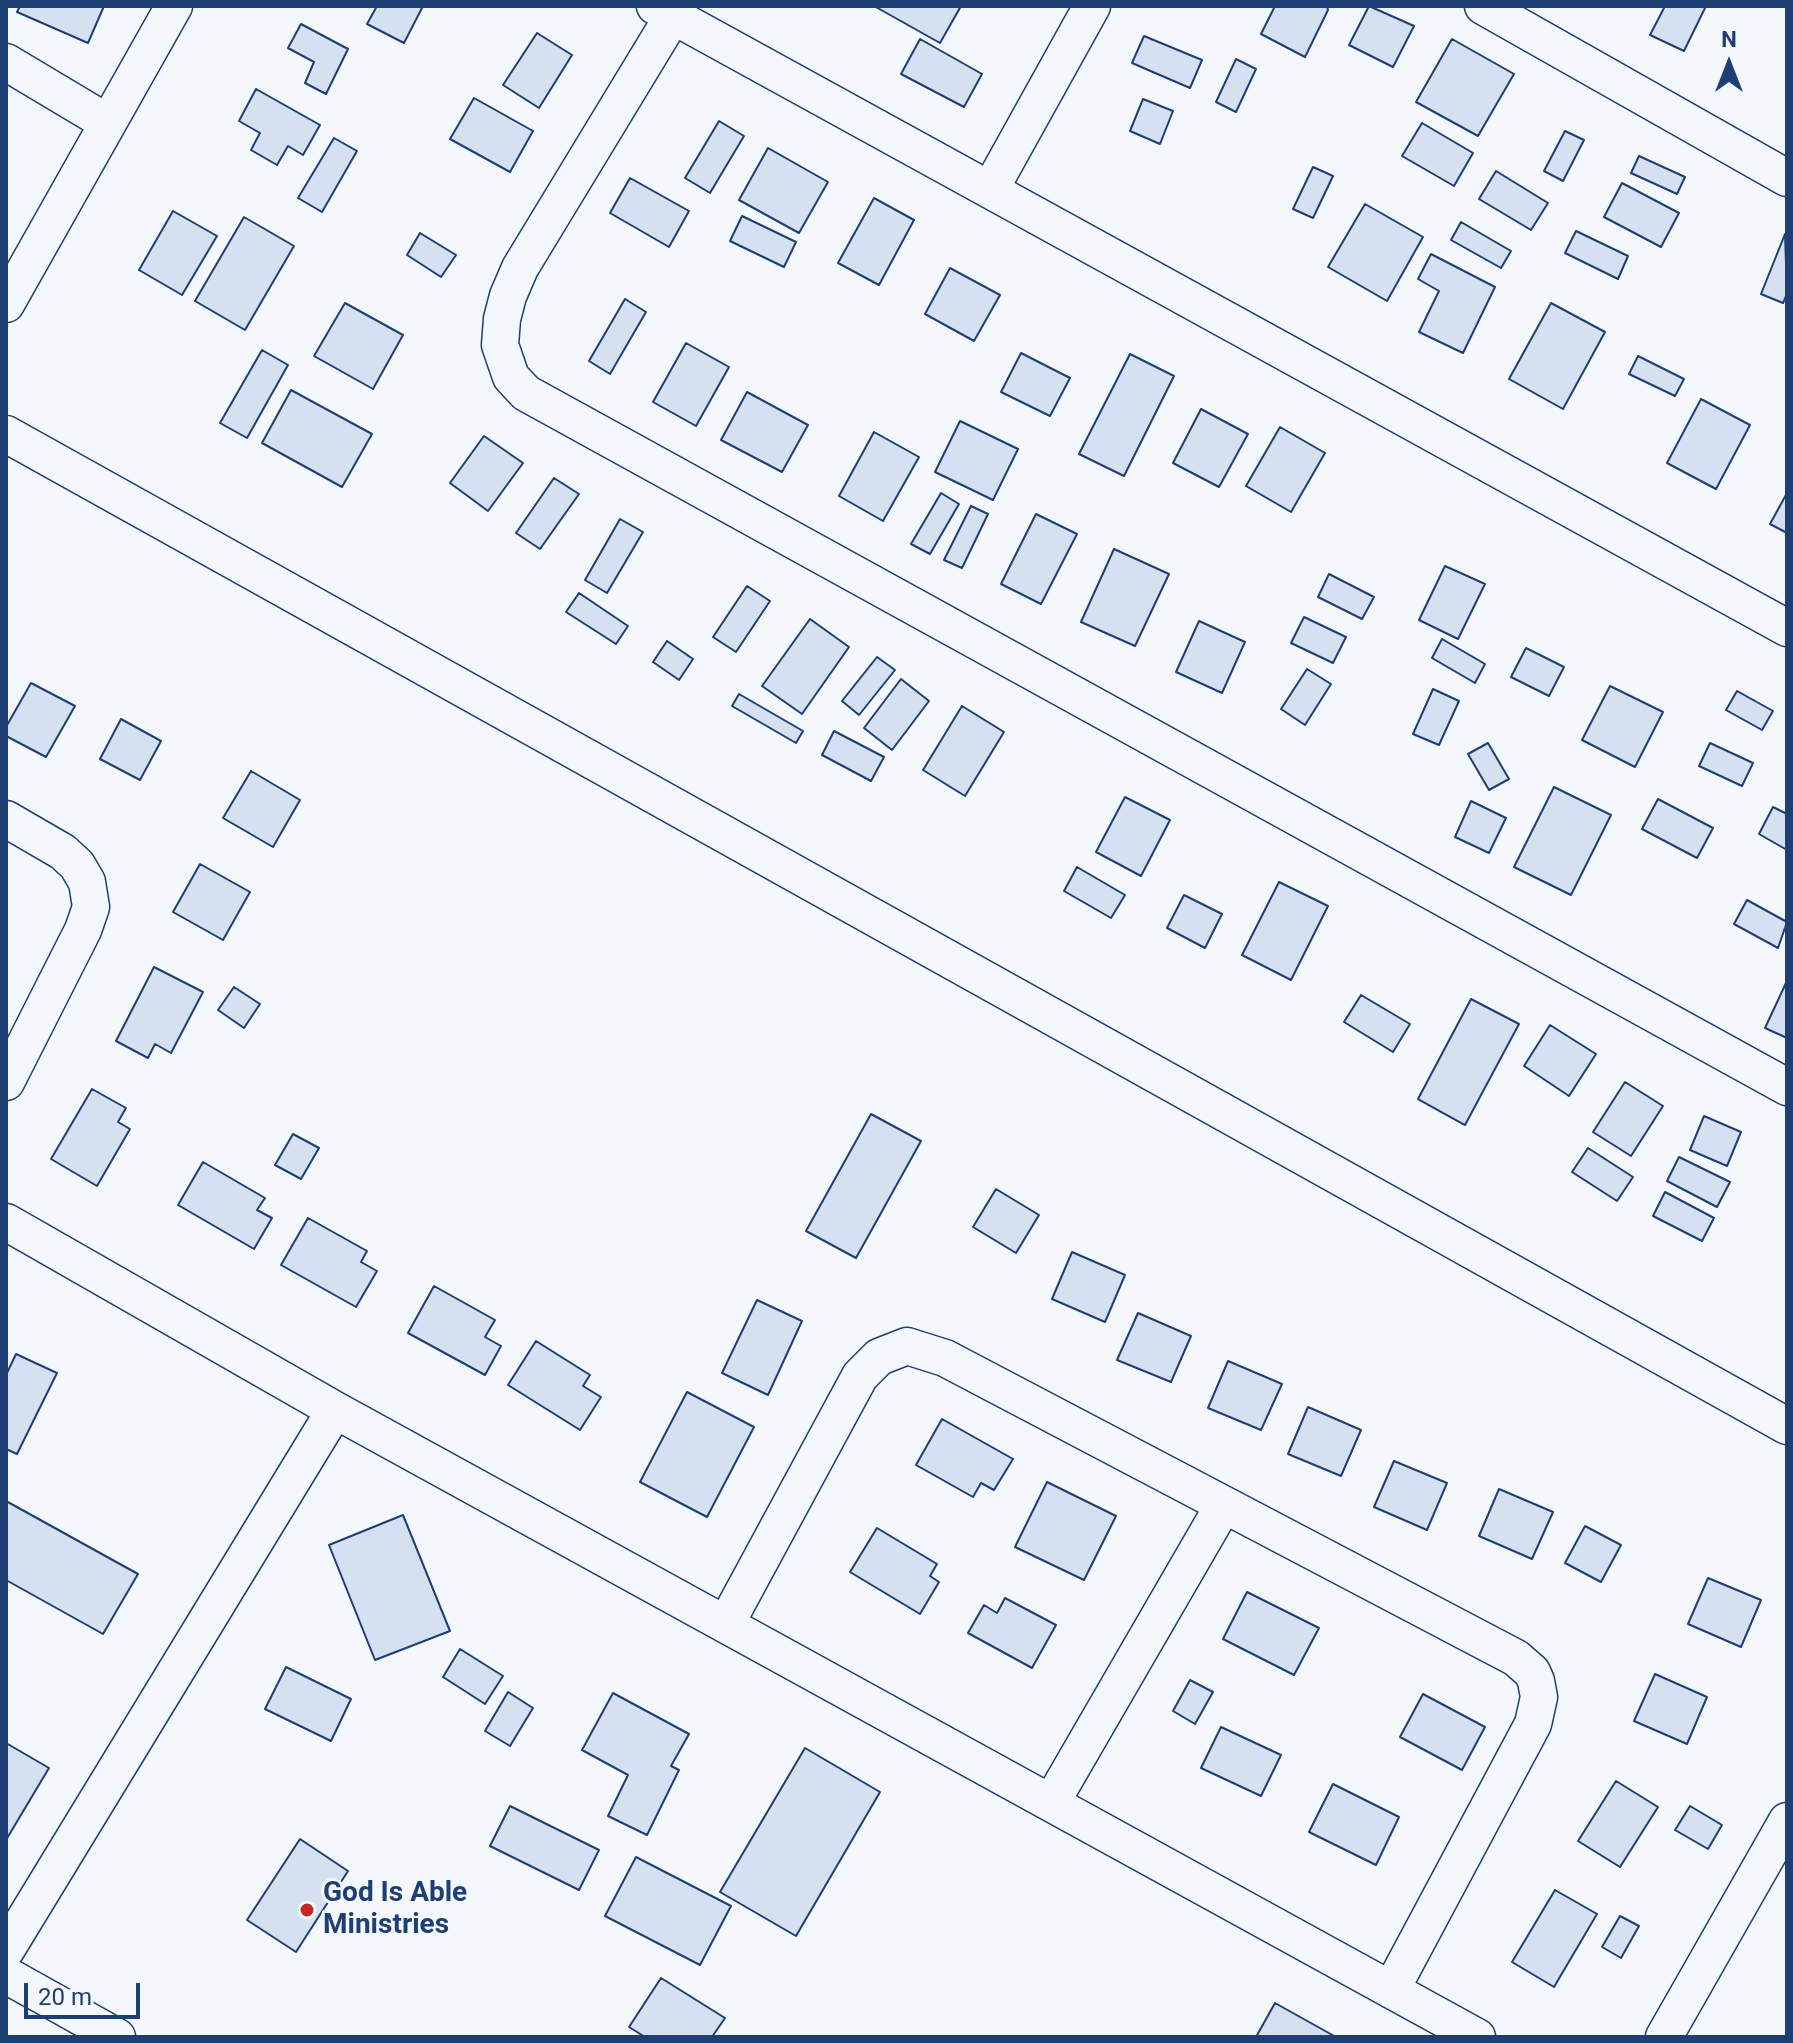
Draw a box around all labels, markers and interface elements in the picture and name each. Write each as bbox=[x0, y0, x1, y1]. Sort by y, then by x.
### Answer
north arrow bbox=[1689, 24, 1769, 104]
text: N bbox=[1721, 27, 1737, 52]
place label: God Is Able Ministries bbox=[323, 1877, 467, 1943]
marker: God Is Able Ministries bbox=[298, 1901, 316, 1919]
scale bar bbox=[28, 1967, 144, 2017]
text: 20 m bbox=[38, 1983, 92, 2011]

